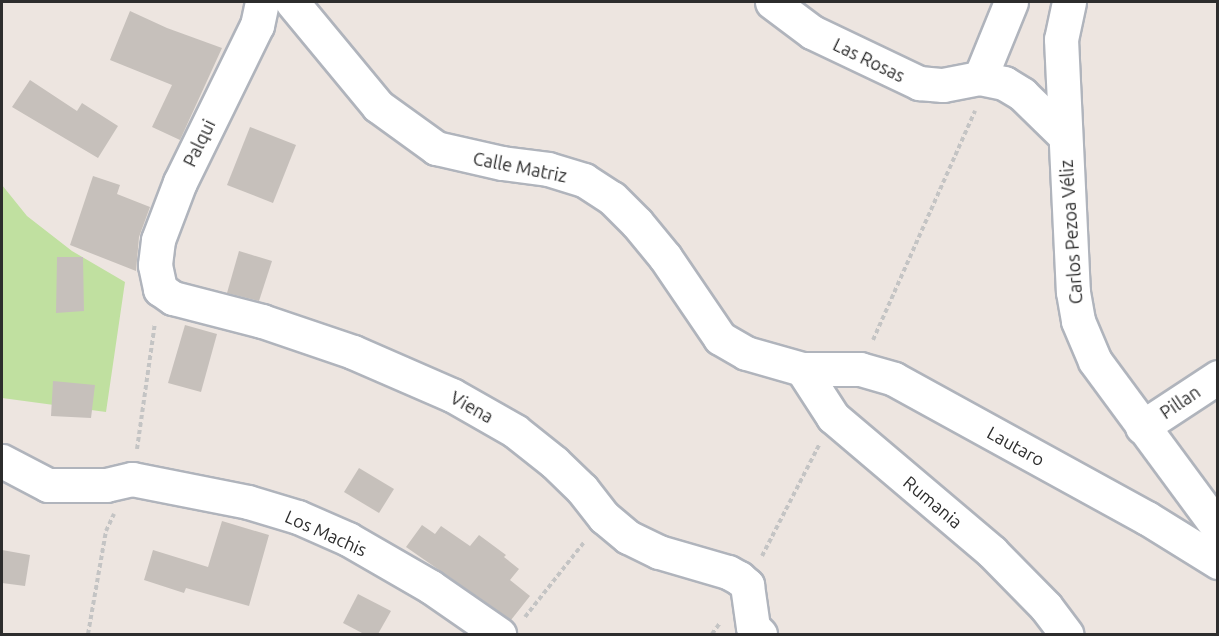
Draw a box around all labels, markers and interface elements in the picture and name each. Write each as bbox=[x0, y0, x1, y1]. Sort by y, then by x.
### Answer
street label: Las Rosas bbox=[830, 33, 908, 87]
street label: Palqui bbox=[178, 116, 220, 170]
street label: Calle Matriz bbox=[471, 147, 569, 187]
street label: Carlos Pezoa Véliz bbox=[1055, 159, 1087, 305]
street label: Pillan bbox=[1156, 381, 1204, 423]
street label: Viena bbox=[447, 386, 497, 428]
street label: Lautaro bbox=[984, 421, 1048, 471]
street label: Rumania bbox=[899, 471, 967, 533]
street label: Los Machis bbox=[282, 505, 370, 561]

